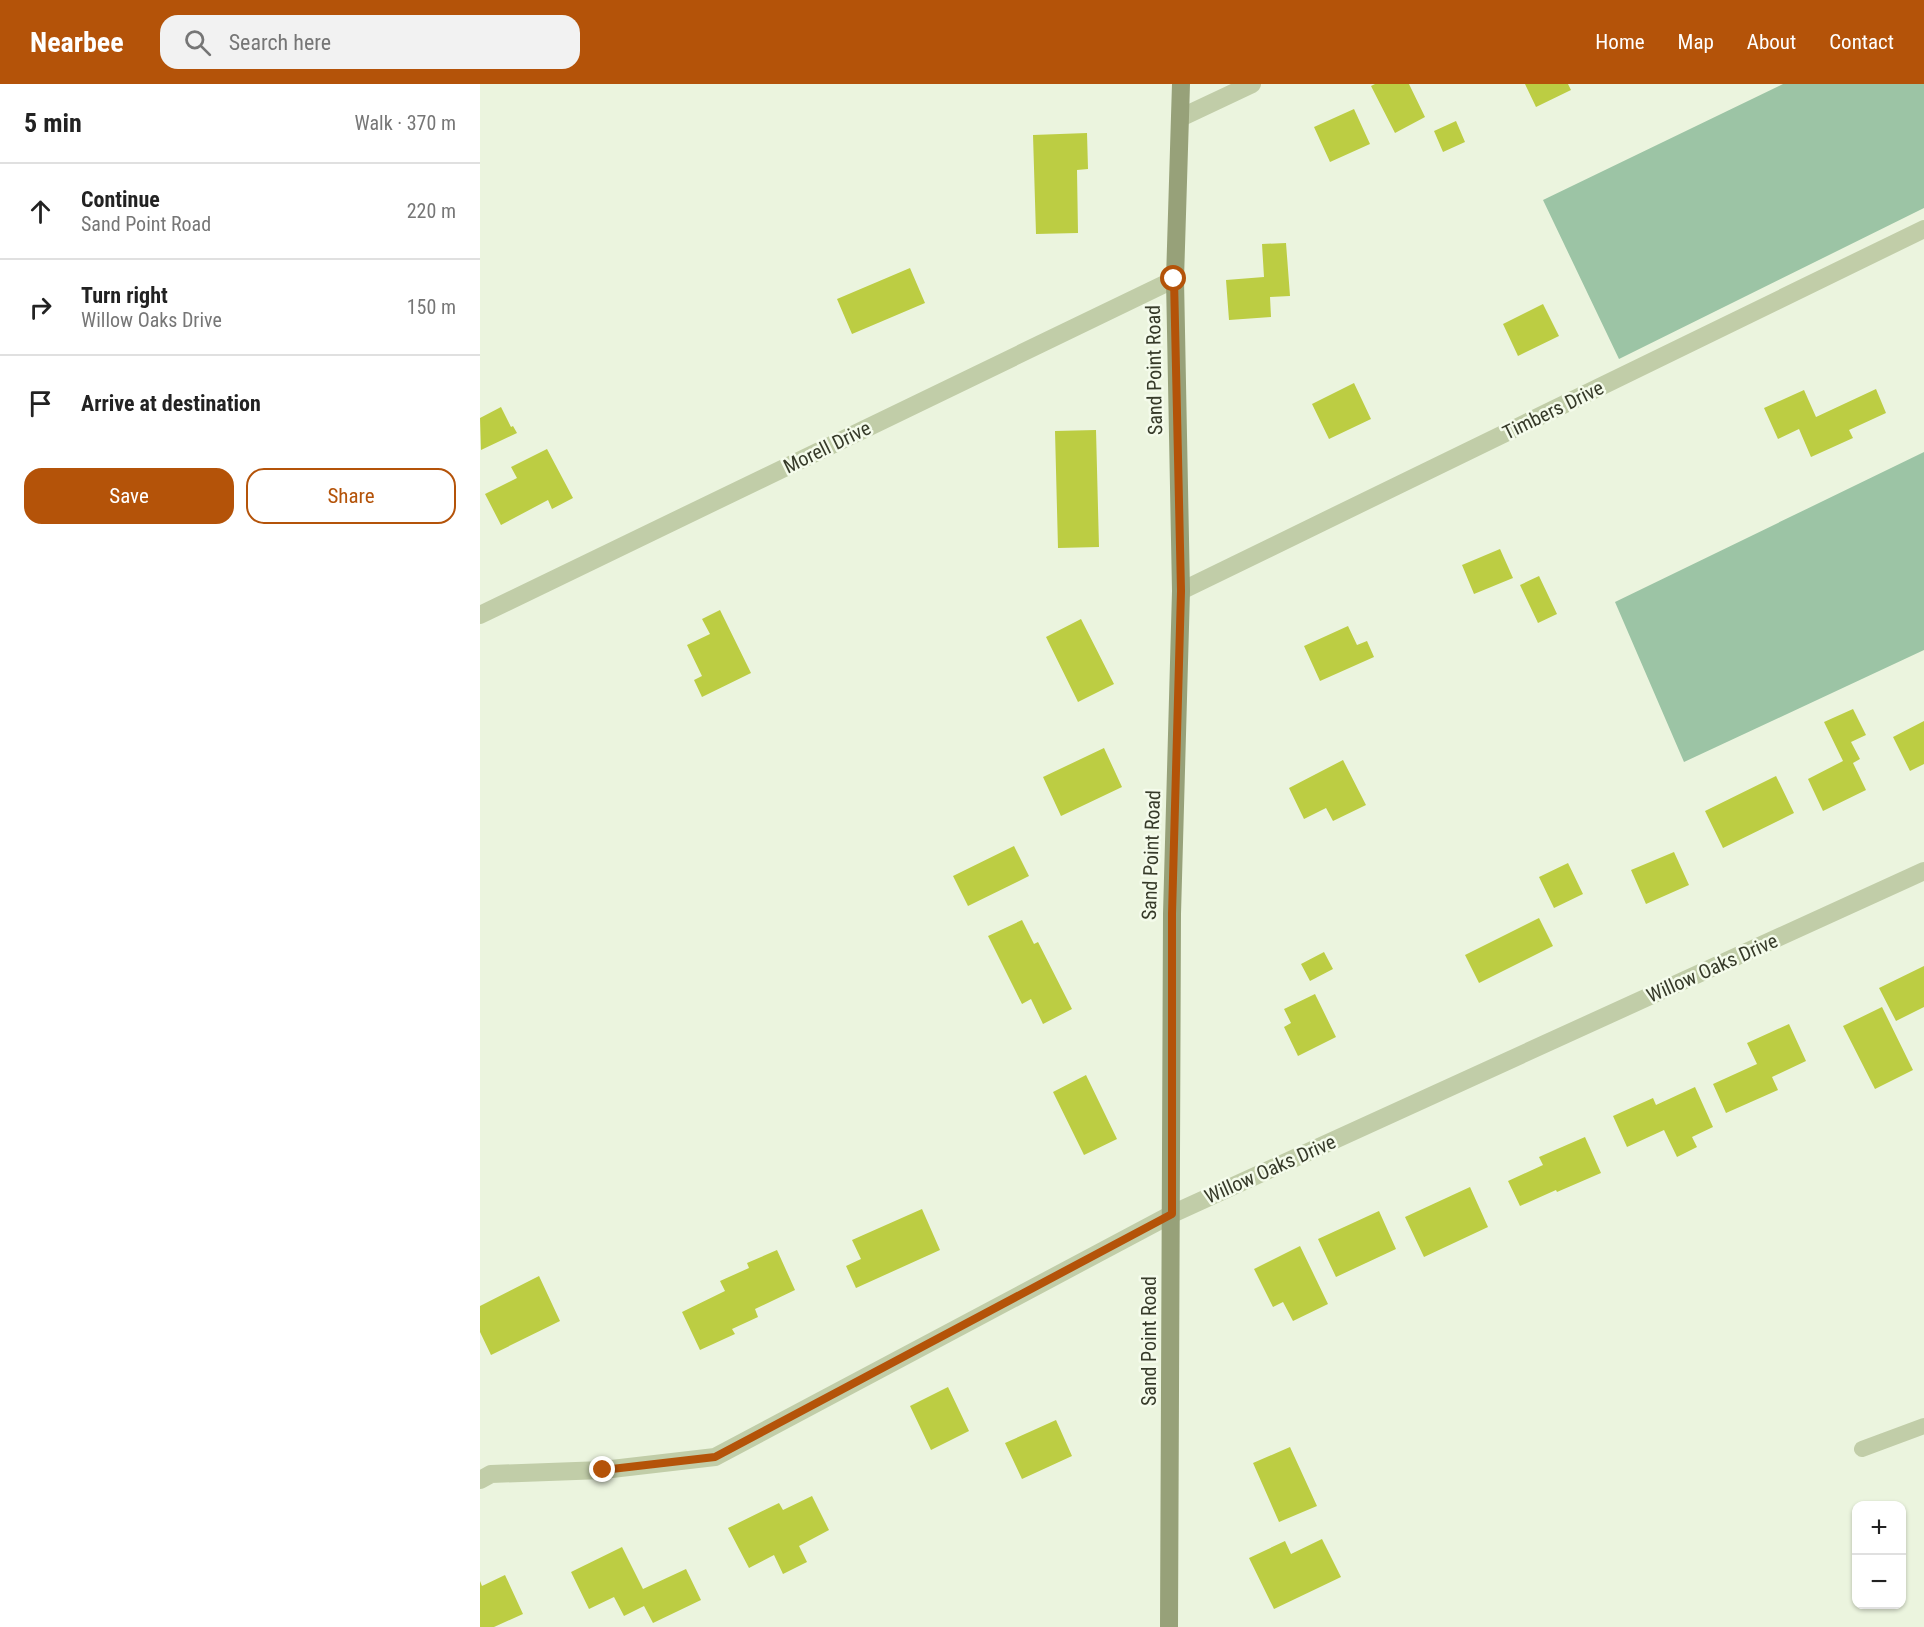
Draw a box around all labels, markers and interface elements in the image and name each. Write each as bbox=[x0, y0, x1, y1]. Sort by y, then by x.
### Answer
search box bbox=[160, 15, 580, 69]
text: Nearbee bbox=[30, 26, 124, 59]
icon: search bbox=[181, 26, 214, 59]
text: Search here bbox=[229, 30, 331, 55]
text: Home bbox=[1595, 30, 1645, 54]
text: Map bbox=[1678, 30, 1714, 54]
text: About bbox=[1747, 30, 1796, 54]
text: Contact bbox=[1829, 30, 1894, 54]
text: 5 min bbox=[24, 108, 82, 138]
text: Walk · 370 m bbox=[355, 111, 456, 135]
text: Continue bbox=[81, 187, 160, 212]
icon: ahead bbox=[24, 195, 57, 228]
text: 220 m bbox=[407, 199, 456, 223]
text: Sand Point Road bbox=[81, 212, 211, 236]
route start bbox=[1160, 265, 1186, 291]
text: Turn right bbox=[81, 283, 168, 308]
icon: right bbox=[24, 291, 57, 324]
text: 150 m bbox=[407, 295, 456, 319]
street label: Sand Point Road bbox=[1141, 305, 1167, 435]
text: Willow Oaks Drive bbox=[81, 308, 222, 332]
street label: Timbers Drive bbox=[1499, 375, 1607, 445]
icon: arrive bbox=[24, 387, 57, 420]
text: Arrive at destination bbox=[81, 391, 261, 416]
street label: Morell Drive bbox=[779, 416, 875, 478]
button: Save bbox=[24, 468, 234, 524]
button: Share bbox=[246, 468, 456, 524]
street label: Sand Point Road bbox=[1137, 790, 1165, 920]
street label: Willow Oaks Drive bbox=[1643, 928, 1781, 1008]
street label: Willow Oaks Drive bbox=[1201, 1129, 1339, 1209]
street label: Sand Point Road bbox=[1137, 1276, 1161, 1406]
route end bbox=[589, 1456, 615, 1482]
map controls bbox=[1852, 1501, 1906, 1609]
button: + bbox=[1852, 1501, 1906, 1555]
button: − bbox=[1852, 1555, 1906, 1609]

